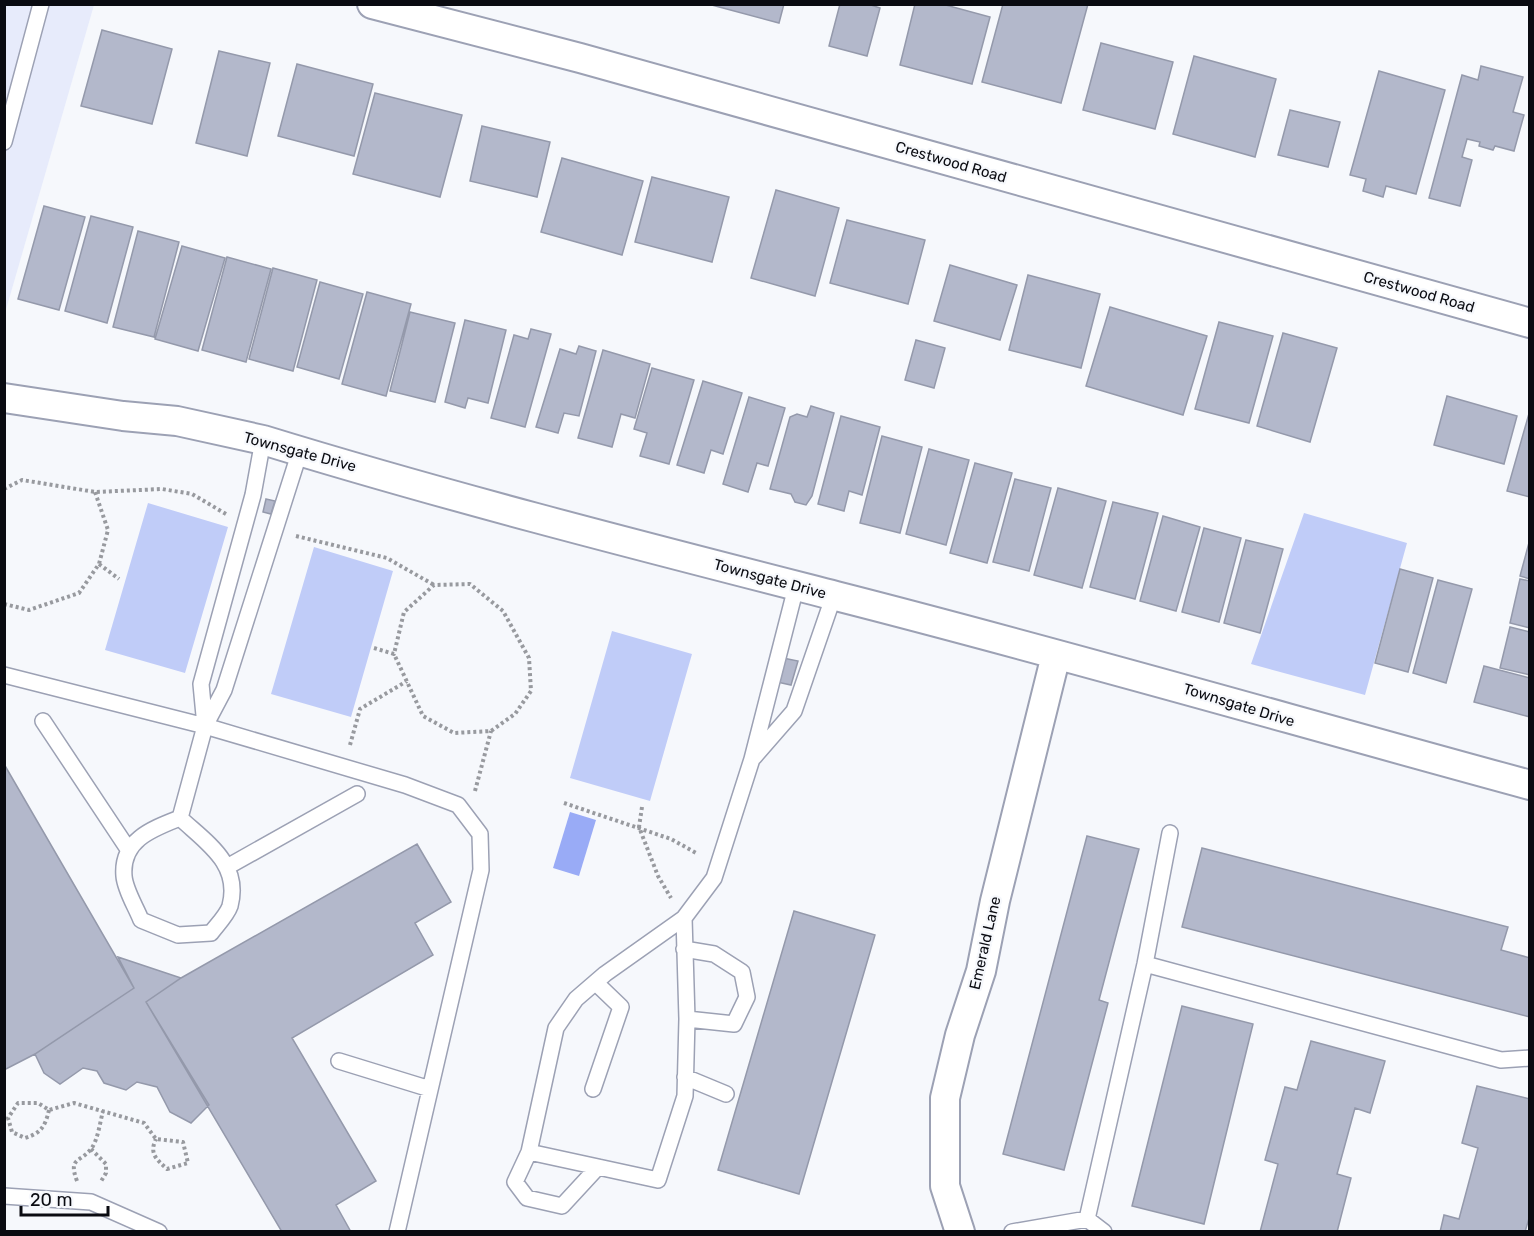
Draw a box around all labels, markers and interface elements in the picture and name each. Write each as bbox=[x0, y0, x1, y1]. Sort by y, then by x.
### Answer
street label: Crestwood Road bbox=[893, 138, 1009, 186]
street label: Crestwood Road bbox=[1361, 268, 1477, 316]
street label: Townsgate Drive bbox=[242, 428, 358, 476]
street label: Townsgate Drive bbox=[712, 555, 828, 603]
street label: Townsgate Drive bbox=[1181, 679, 1297, 731]
street label: Emerald Lane bbox=[966, 895, 1004, 991]
scale bar bbox=[21, 1179, 108, 1217]
text: 20 m bbox=[30, 1189, 72, 1211]

